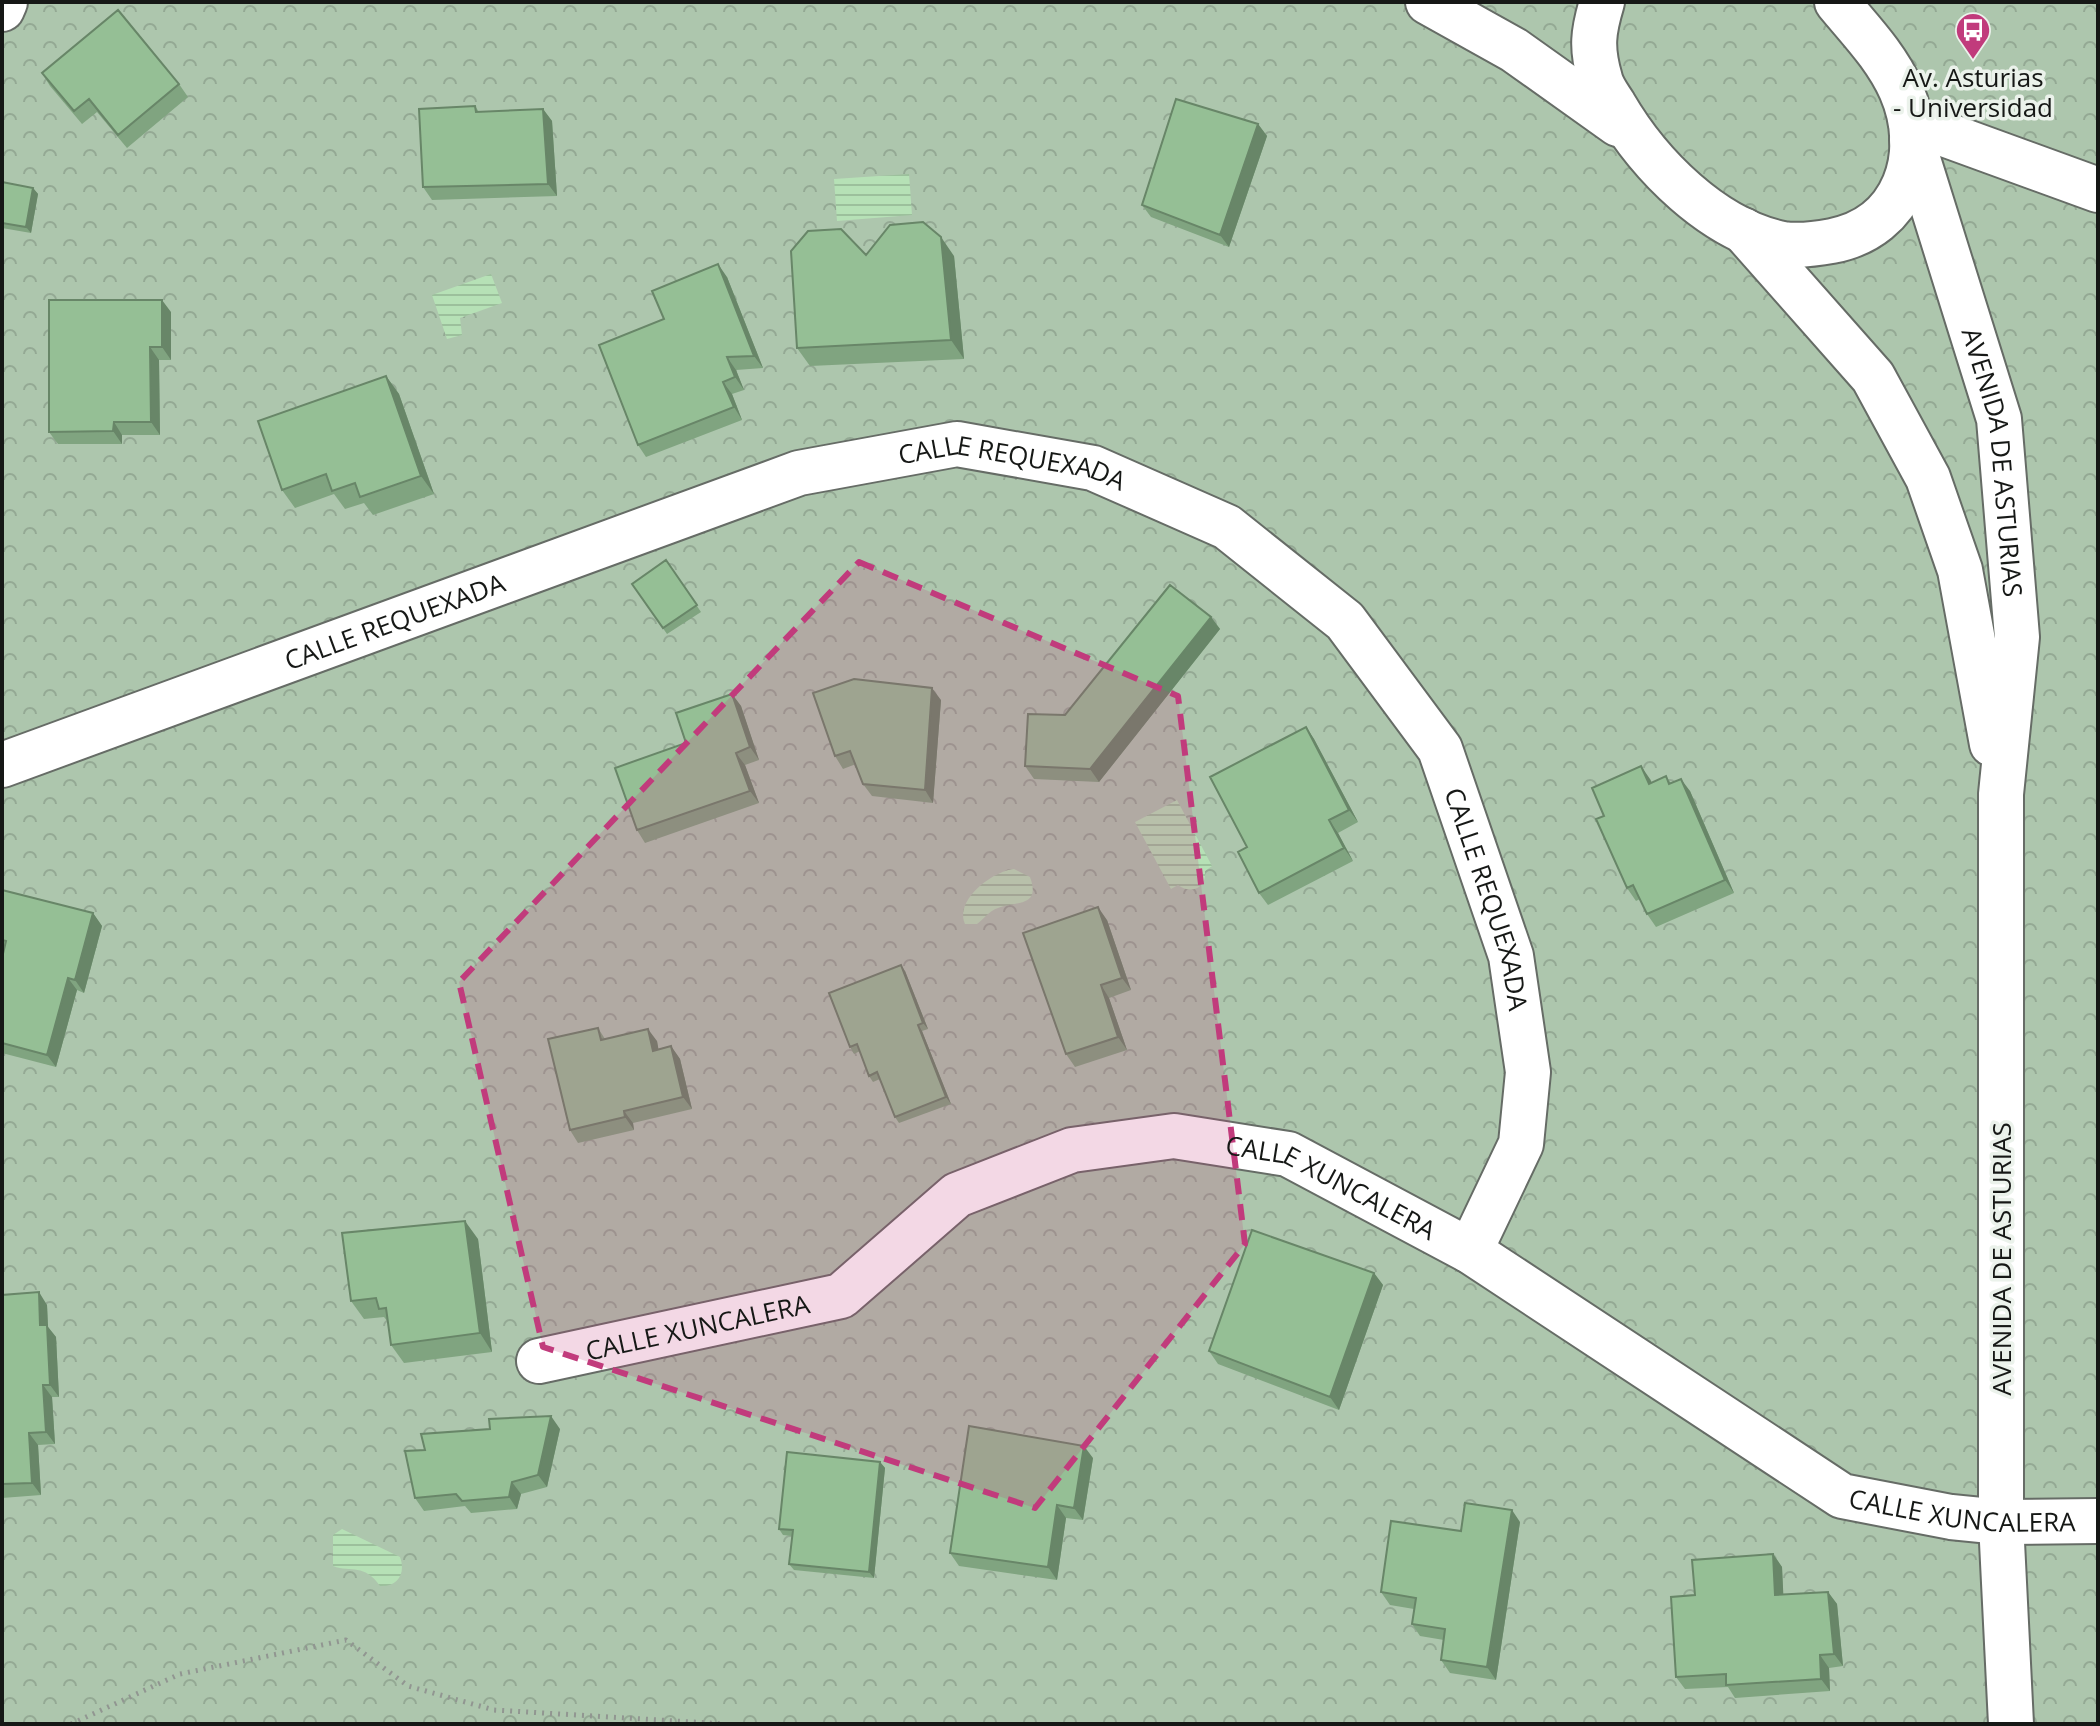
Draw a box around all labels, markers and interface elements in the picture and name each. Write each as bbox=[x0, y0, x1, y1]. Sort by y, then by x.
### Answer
bus stop icon: Av. Asturias - Universidad bbox=[1954, 11, 1992, 61]
place label: Av. Asturias - Universidad bbox=[1893, 59, 2053, 125]
street label: AVENIDA DE ASTURIAS bbox=[1954, 323, 2032, 598]
street label: CALLE REQUEXADA bbox=[895, 426, 1132, 499]
street label: CALLE REQUEXADA bbox=[279, 564, 510, 678]
street label: CALLE REQUEXADA bbox=[1436, 783, 1537, 1014]
street label: AVENIDA DE ASTURIAS bbox=[1983, 1122, 2019, 1396]
street label: CALLE XUNCALERA bbox=[1223, 1126, 1443, 1248]
street label: CALLE XUNCALERA bbox=[582, 1285, 813, 1369]
street label: CALLE XUNCALERA bbox=[1846, 1480, 2076, 1540]

